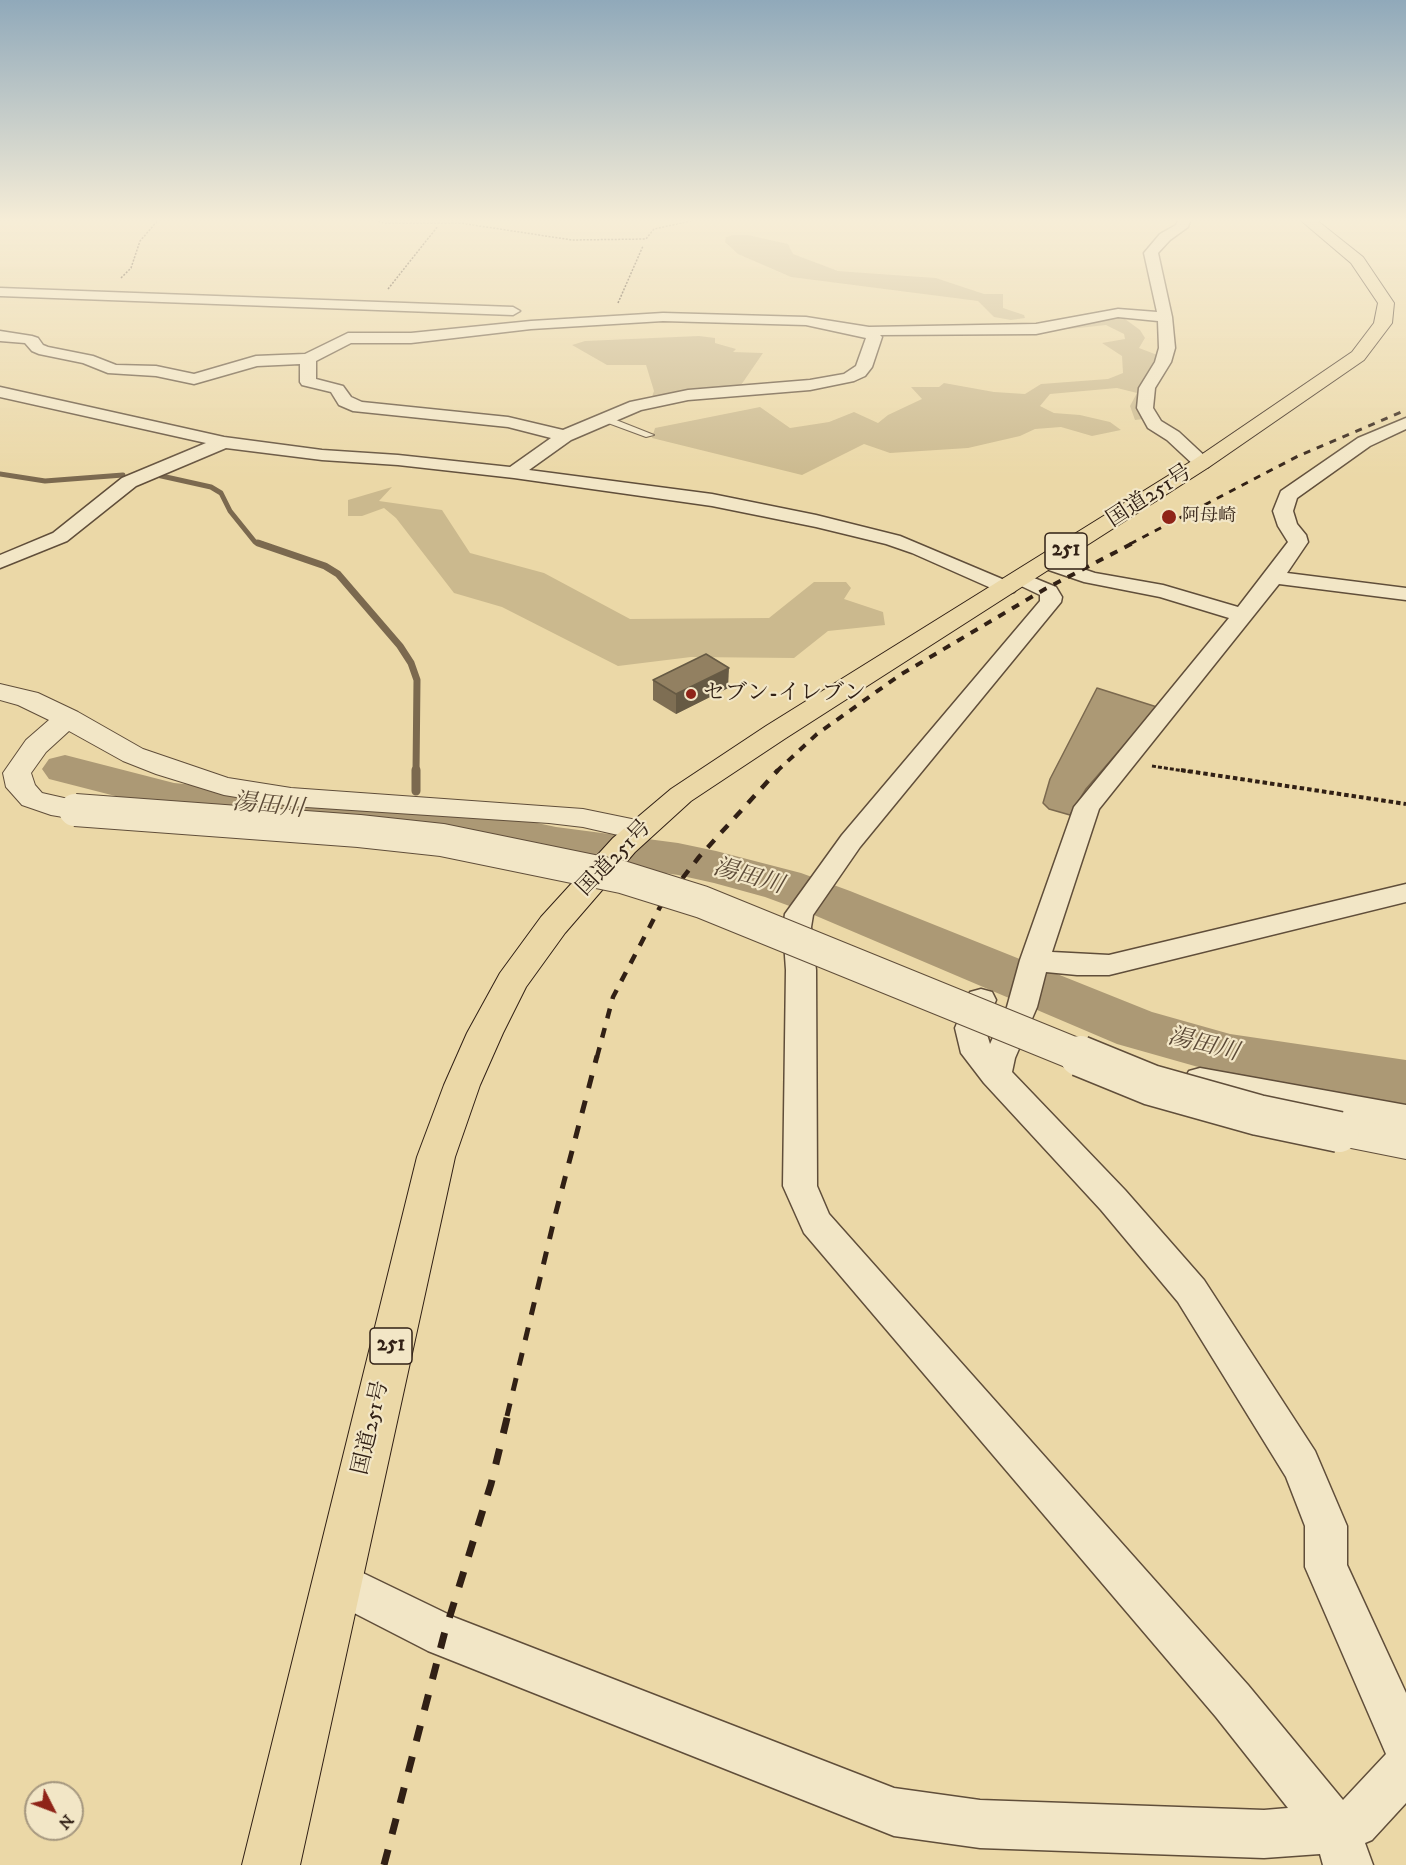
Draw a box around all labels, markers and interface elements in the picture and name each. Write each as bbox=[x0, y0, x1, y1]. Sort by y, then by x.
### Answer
street label: 国道251号 bbox=[1103, 460, 1197, 534]
place label: 阿母崎 bbox=[1182, 506, 1236, 528]
marker: 阿母崎 bbox=[1160, 508, 1178, 526]
road number: 251 bbox=[1045, 533, 1087, 569]
place label: セブン-イレブン bbox=[703, 681, 866, 707]
marker: セブン-イレブン bbox=[684, 687, 698, 701]
water label: 湯田川 bbox=[231, 789, 305, 825]
street label: 国道251号 bbox=[572, 815, 658, 903]
water label: 湯田川 bbox=[709, 854, 787, 902]
water label: 湯田川 bbox=[1165, 1023, 1241, 1069]
road number: 251 bbox=[370, 1328, 412, 1364]
street label: 国道251号 bbox=[348, 1378, 396, 1478]
north arrow bbox=[24, 1781, 84, 1841]
text: N bbox=[54, 1810, 78, 1833]

